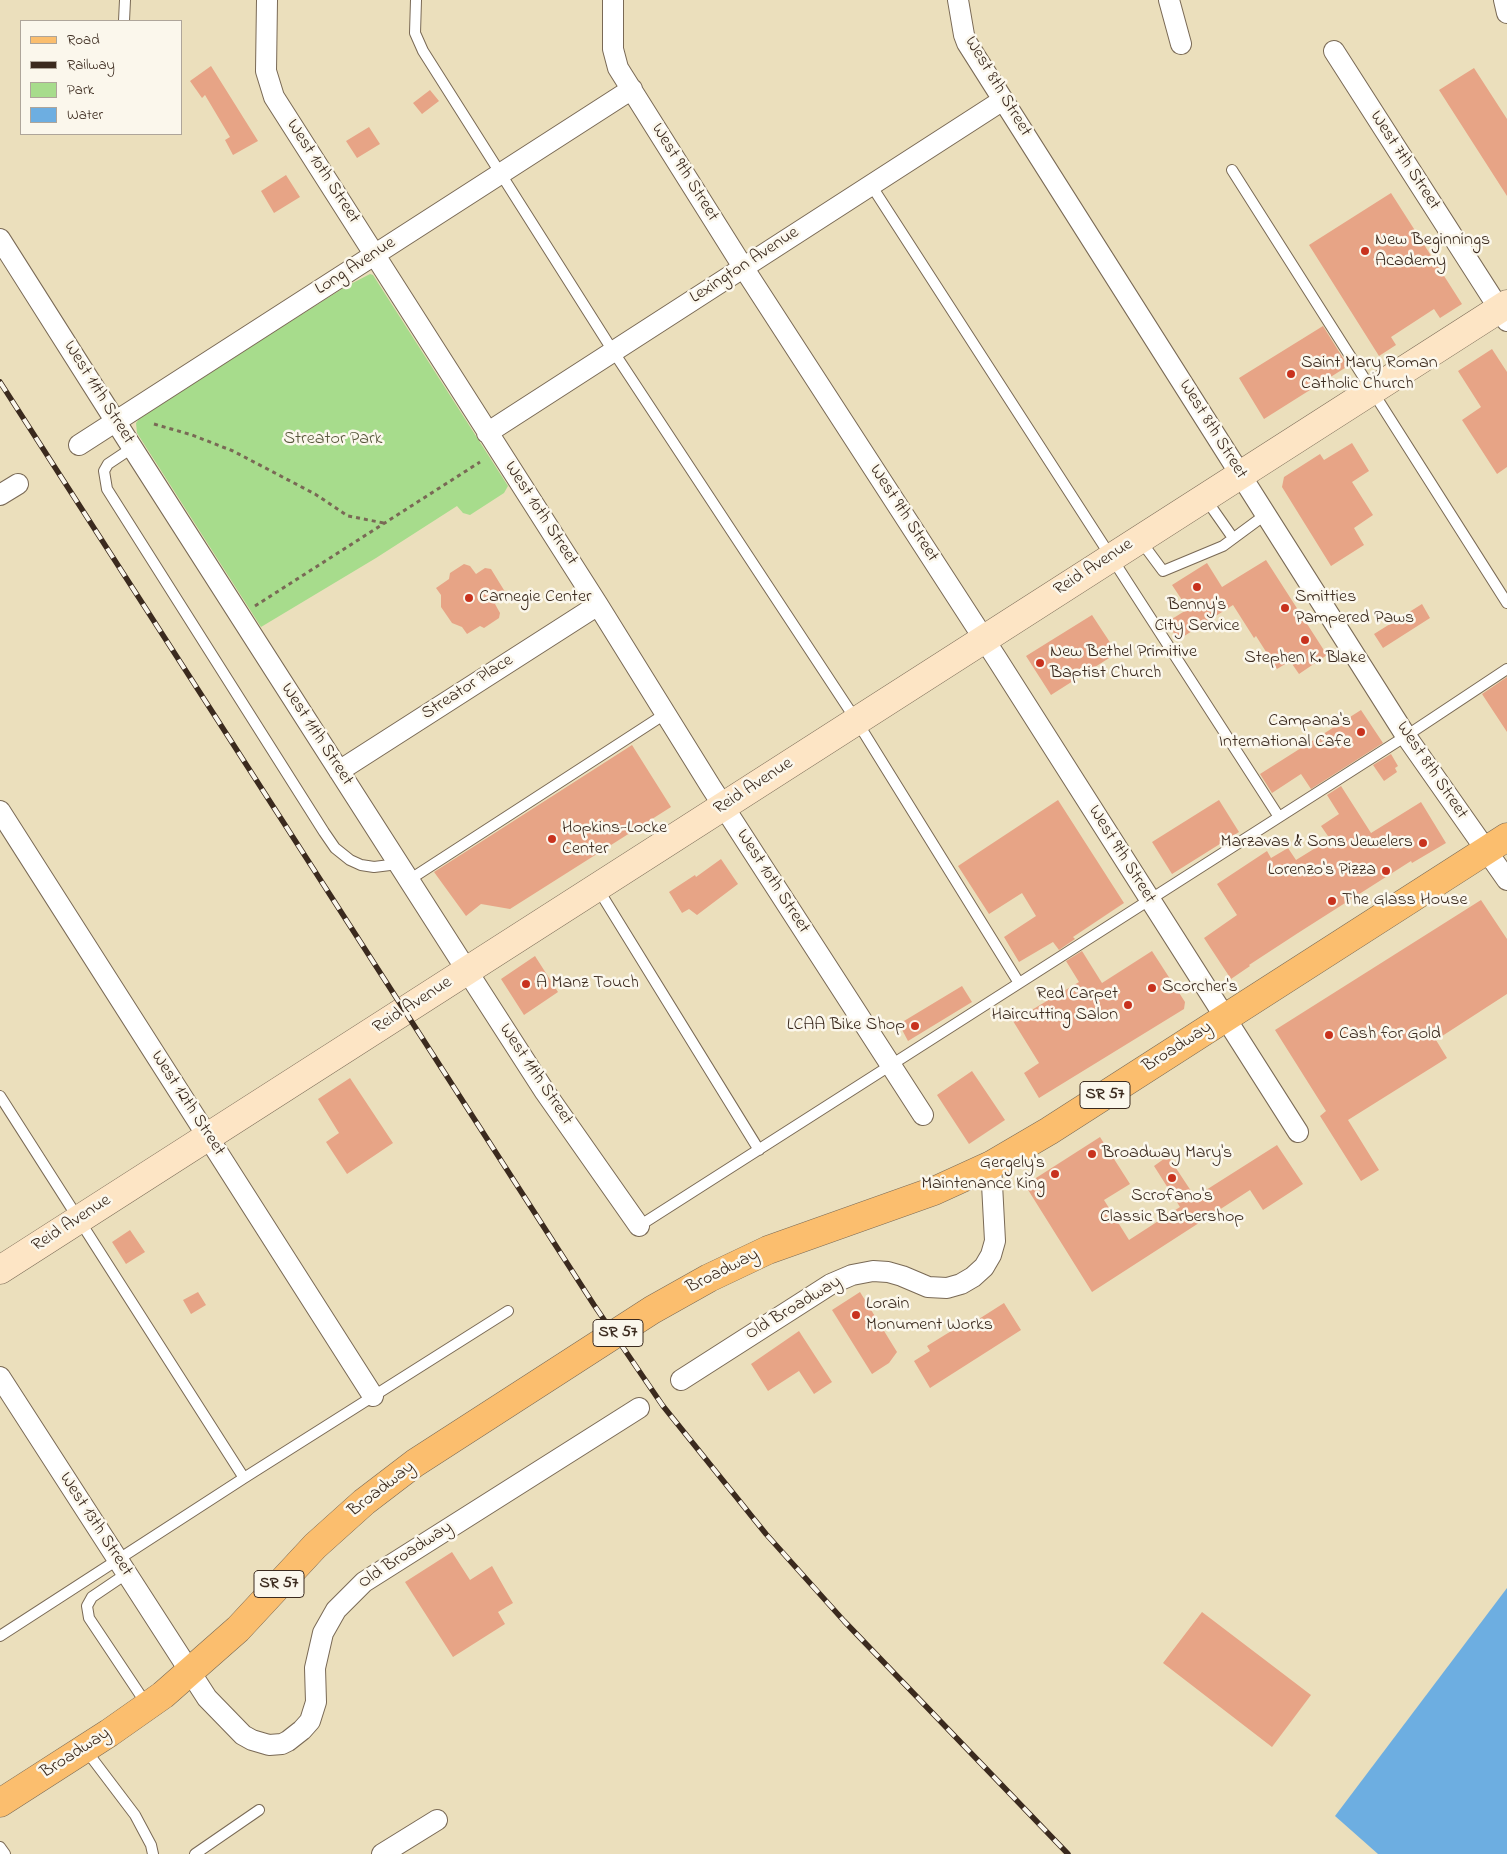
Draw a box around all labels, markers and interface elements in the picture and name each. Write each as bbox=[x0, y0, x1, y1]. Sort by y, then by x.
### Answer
legend bbox=[20, 20, 182, 135]
text: Road bbox=[67, 29, 100, 51]
street label: West 8th Street bbox=[959, 33, 1035, 141]
text: Railway bbox=[67, 54, 115, 76]
text: Park bbox=[67, 79, 94, 101]
text: Water bbox=[67, 104, 103, 126]
street label: West 7th Street bbox=[1364, 107, 1444, 215]
street label: West 10th Street bbox=[280, 116, 364, 228]
street label: West 9th Street bbox=[645, 120, 723, 226]
street label: Lexington Avenue bbox=[686, 223, 804, 309]
place label: New Beginnings Academy bbox=[1375, 230, 1490, 272]
street label: Long Avenue bbox=[312, 233, 400, 301]
marker: New Beginnings Academy bbox=[1359, 245, 1371, 257]
street label: West 11th Street bbox=[58, 337, 138, 449]
place label: Saint Mary Roman Catholic Church bbox=[1301, 353, 1438, 396]
marker: Saint Mary Roman Catholic Church bbox=[1285, 368, 1297, 380]
street label: West 8th Street bbox=[1173, 376, 1251, 484]
park label: Streator Park bbox=[284, 429, 382, 451]
street label: West 10th Street bbox=[498, 458, 582, 570]
street label: West 9th Street bbox=[864, 461, 942, 567]
street label: Reid Avenue bbox=[1051, 535, 1137, 601]
marker: Benny's City Service bbox=[1191, 581, 1203, 593]
place label: Carnegie Center bbox=[479, 587, 592, 609]
place label: Smitties Pampered Paws bbox=[1295, 587, 1414, 630]
marker: Carnegie Center bbox=[463, 592, 475, 604]
place label: Benny's City Service bbox=[1154, 595, 1240, 638]
marker: Smitties Pampered Paws bbox=[1279, 602, 1291, 614]
marker: Stephen K. Blake bbox=[1299, 634, 1311, 646]
place label: New Bethel Primitive Baptist Church bbox=[1050, 642, 1197, 684]
place label: Stephen K. Blake bbox=[1244, 648, 1366, 670]
street label: Streator Place bbox=[418, 650, 518, 726]
marker: New Bethel Primitive Baptist Church bbox=[1034, 657, 1046, 669]
street label: West 11th Street bbox=[275, 680, 357, 790]
place label: Campana's International Cafe bbox=[1219, 711, 1351, 754]
street label: West 8th Street bbox=[1390, 718, 1472, 824]
marker: Campana's International Cafe bbox=[1355, 726, 1367, 738]
street label: Reid Avenue bbox=[711, 754, 797, 820]
street label: West 9th Street bbox=[1082, 802, 1160, 908]
place label: Hopkins-Locke Center bbox=[562, 818, 667, 861]
street label: West 10th Street bbox=[730, 826, 814, 938]
place label: Marzavas & Sons Jewelers bbox=[1220, 832, 1413, 854]
marker: Hopkins-Locke Center bbox=[546, 833, 558, 845]
marker: Marzavas & Sons Jewelers bbox=[1417, 837, 1429, 849]
place label: Lorenzo's Pizza bbox=[1268, 860, 1376, 882]
marker: Lorenzo's Pizza bbox=[1380, 865, 1392, 877]
place label: The Glass House bbox=[1342, 890, 1468, 912]
marker: The Glass House bbox=[1326, 895, 1338, 907]
street label: Reid Avenue bbox=[370, 973, 456, 1039]
place label: A Manz Touch bbox=[536, 973, 639, 995]
place label: Scorcher's bbox=[1162, 977, 1238, 999]
marker: A Manz Touch bbox=[520, 978, 532, 990]
marker: Scorcher's bbox=[1146, 982, 1158, 994]
place label: Red Carpet Haircutting Salon bbox=[991, 984, 1118, 1026]
marker: Red Carpet Haircutting Salon bbox=[1122, 999, 1134, 1011]
place label: LCAA Bike Shop bbox=[787, 1015, 905, 1037]
street label: Broadway bbox=[1139, 1018, 1217, 1078]
street label: West 11th Street bbox=[493, 1020, 577, 1130]
marker: LCAA Bike Shop bbox=[909, 1020, 921, 1032]
place label: Cash for Gold bbox=[1339, 1024, 1441, 1046]
marker: Cash for Gold bbox=[1323, 1029, 1335, 1041]
street label: West 12th Street bbox=[145, 1047, 229, 1161]
road number: SR 57 bbox=[1080, 1082, 1130, 1108]
place label: Broadway Mary's bbox=[1102, 1143, 1232, 1165]
marker: Broadway Mary's bbox=[1086, 1148, 1098, 1160]
place label: Gergely's Maintenance King bbox=[921, 1153, 1045, 1196]
marker: Gergely's Maintenance King bbox=[1049, 1168, 1061, 1180]
marker: Scrofano's Classic Barbershop bbox=[1166, 1172, 1178, 1184]
place label: Scrofano's Classic Barbershop bbox=[1100, 1186, 1244, 1228]
street label: Reid Avenue bbox=[29, 1191, 115, 1257]
street label: Broadway bbox=[683, 1245, 763, 1299]
street label: Old Broadway bbox=[742, 1272, 846, 1346]
place label: Lorain Monument Works bbox=[866, 1294, 993, 1336]
marker: Lorain Monument Works bbox=[850, 1309, 862, 1321]
road number: SR 57 bbox=[593, 1320, 643, 1346]
street label: Broadway bbox=[344, 1457, 420, 1523]
street label: West 13th Street bbox=[53, 1469, 137, 1581]
street label: Old Broadway bbox=[355, 1518, 457, 1594]
road number: SR 57 bbox=[254, 1570, 304, 1598]
street label: Broadway bbox=[37, 1724, 115, 1784]

